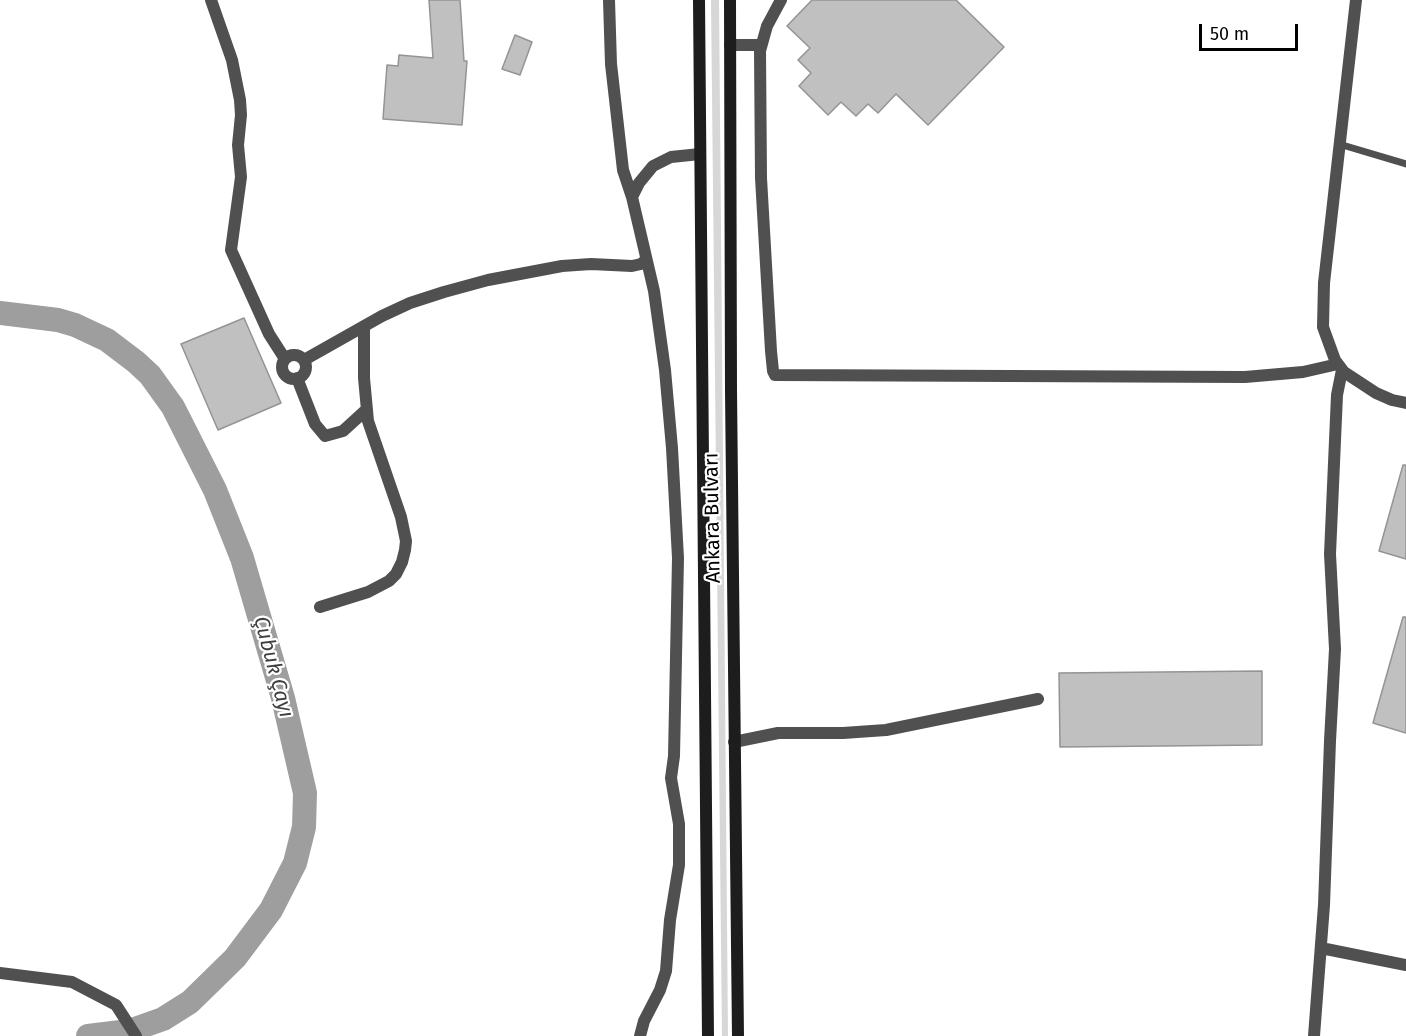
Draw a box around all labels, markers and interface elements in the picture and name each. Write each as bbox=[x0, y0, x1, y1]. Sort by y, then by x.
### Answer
scale bar bbox=[1202, 12, 1301, 50]
text: 50 m bbox=[1210, 23, 1249, 45]
street label: Ankara Bulvarı bbox=[700, 453, 726, 583]
water label: Çubuk Çayı bbox=[247, 614, 299, 720]

